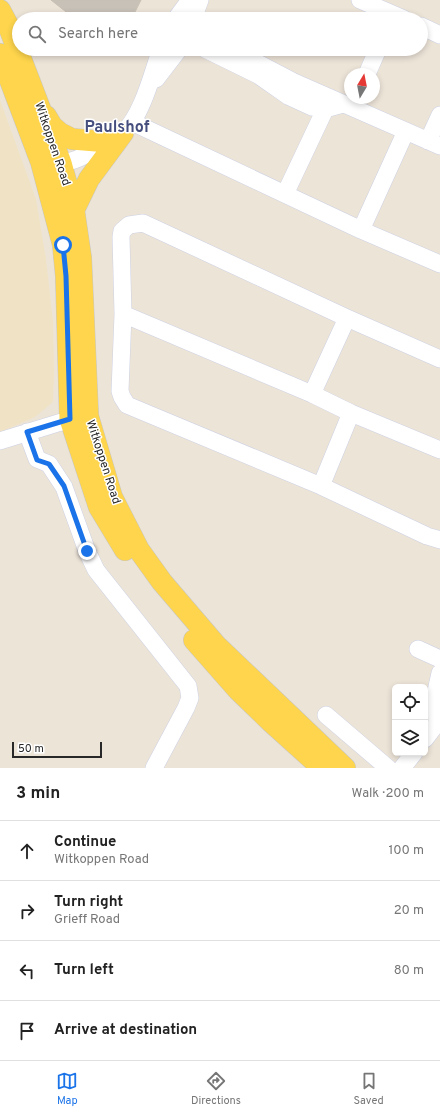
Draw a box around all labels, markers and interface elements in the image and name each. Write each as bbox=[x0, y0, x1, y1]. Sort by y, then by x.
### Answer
search box bbox=[12, 12, 428, 56]
icon: search bbox=[26, 23, 48, 45]
text: Search here bbox=[58, 25, 138, 44]
north arrow bbox=[344, 68, 380, 104]
street label: Witkoppen Road bbox=[30, 100, 74, 188]
district label: Paulshof bbox=[84, 118, 150, 138]
route start bbox=[54, 236, 72, 254]
street label: Witkoppen Road bbox=[82, 418, 124, 506]
route end bbox=[78, 542, 96, 560]
map controls bbox=[392, 684, 428, 756]
button: locate bbox=[392, 684, 428, 720]
button: layers bbox=[392, 720, 428, 756]
scale bar bbox=[12, 740, 102, 759]
text: 50 m bbox=[18, 742, 44, 756]
text: 3 min bbox=[16, 783, 60, 805]
text: Walk · 200 m bbox=[352, 786, 424, 802]
text: Continue bbox=[54, 833, 116, 852]
icon: ahead bbox=[16, 840, 38, 862]
text: 100 m bbox=[388, 843, 424, 859]
text: Witkoppen Road bbox=[54, 852, 149, 868]
text: Turn right bbox=[54, 893, 123, 912]
icon: right bbox=[16, 900, 38, 922]
text: 20 m bbox=[394, 903, 424, 919]
text: Grieff Road bbox=[54, 912, 120, 928]
icon: left bbox=[16, 960, 38, 982]
text: Turn left bbox=[54, 961, 114, 980]
text: 80 m bbox=[394, 963, 424, 979]
icon: arrive bbox=[16, 1020, 38, 1042]
text: Arrive at destination bbox=[54, 1021, 197, 1040]
tab: Map bbox=[56, 1070, 78, 1108]
tab: Directions bbox=[191, 1070, 241, 1108]
tab: Saved bbox=[353, 1070, 384, 1108]

